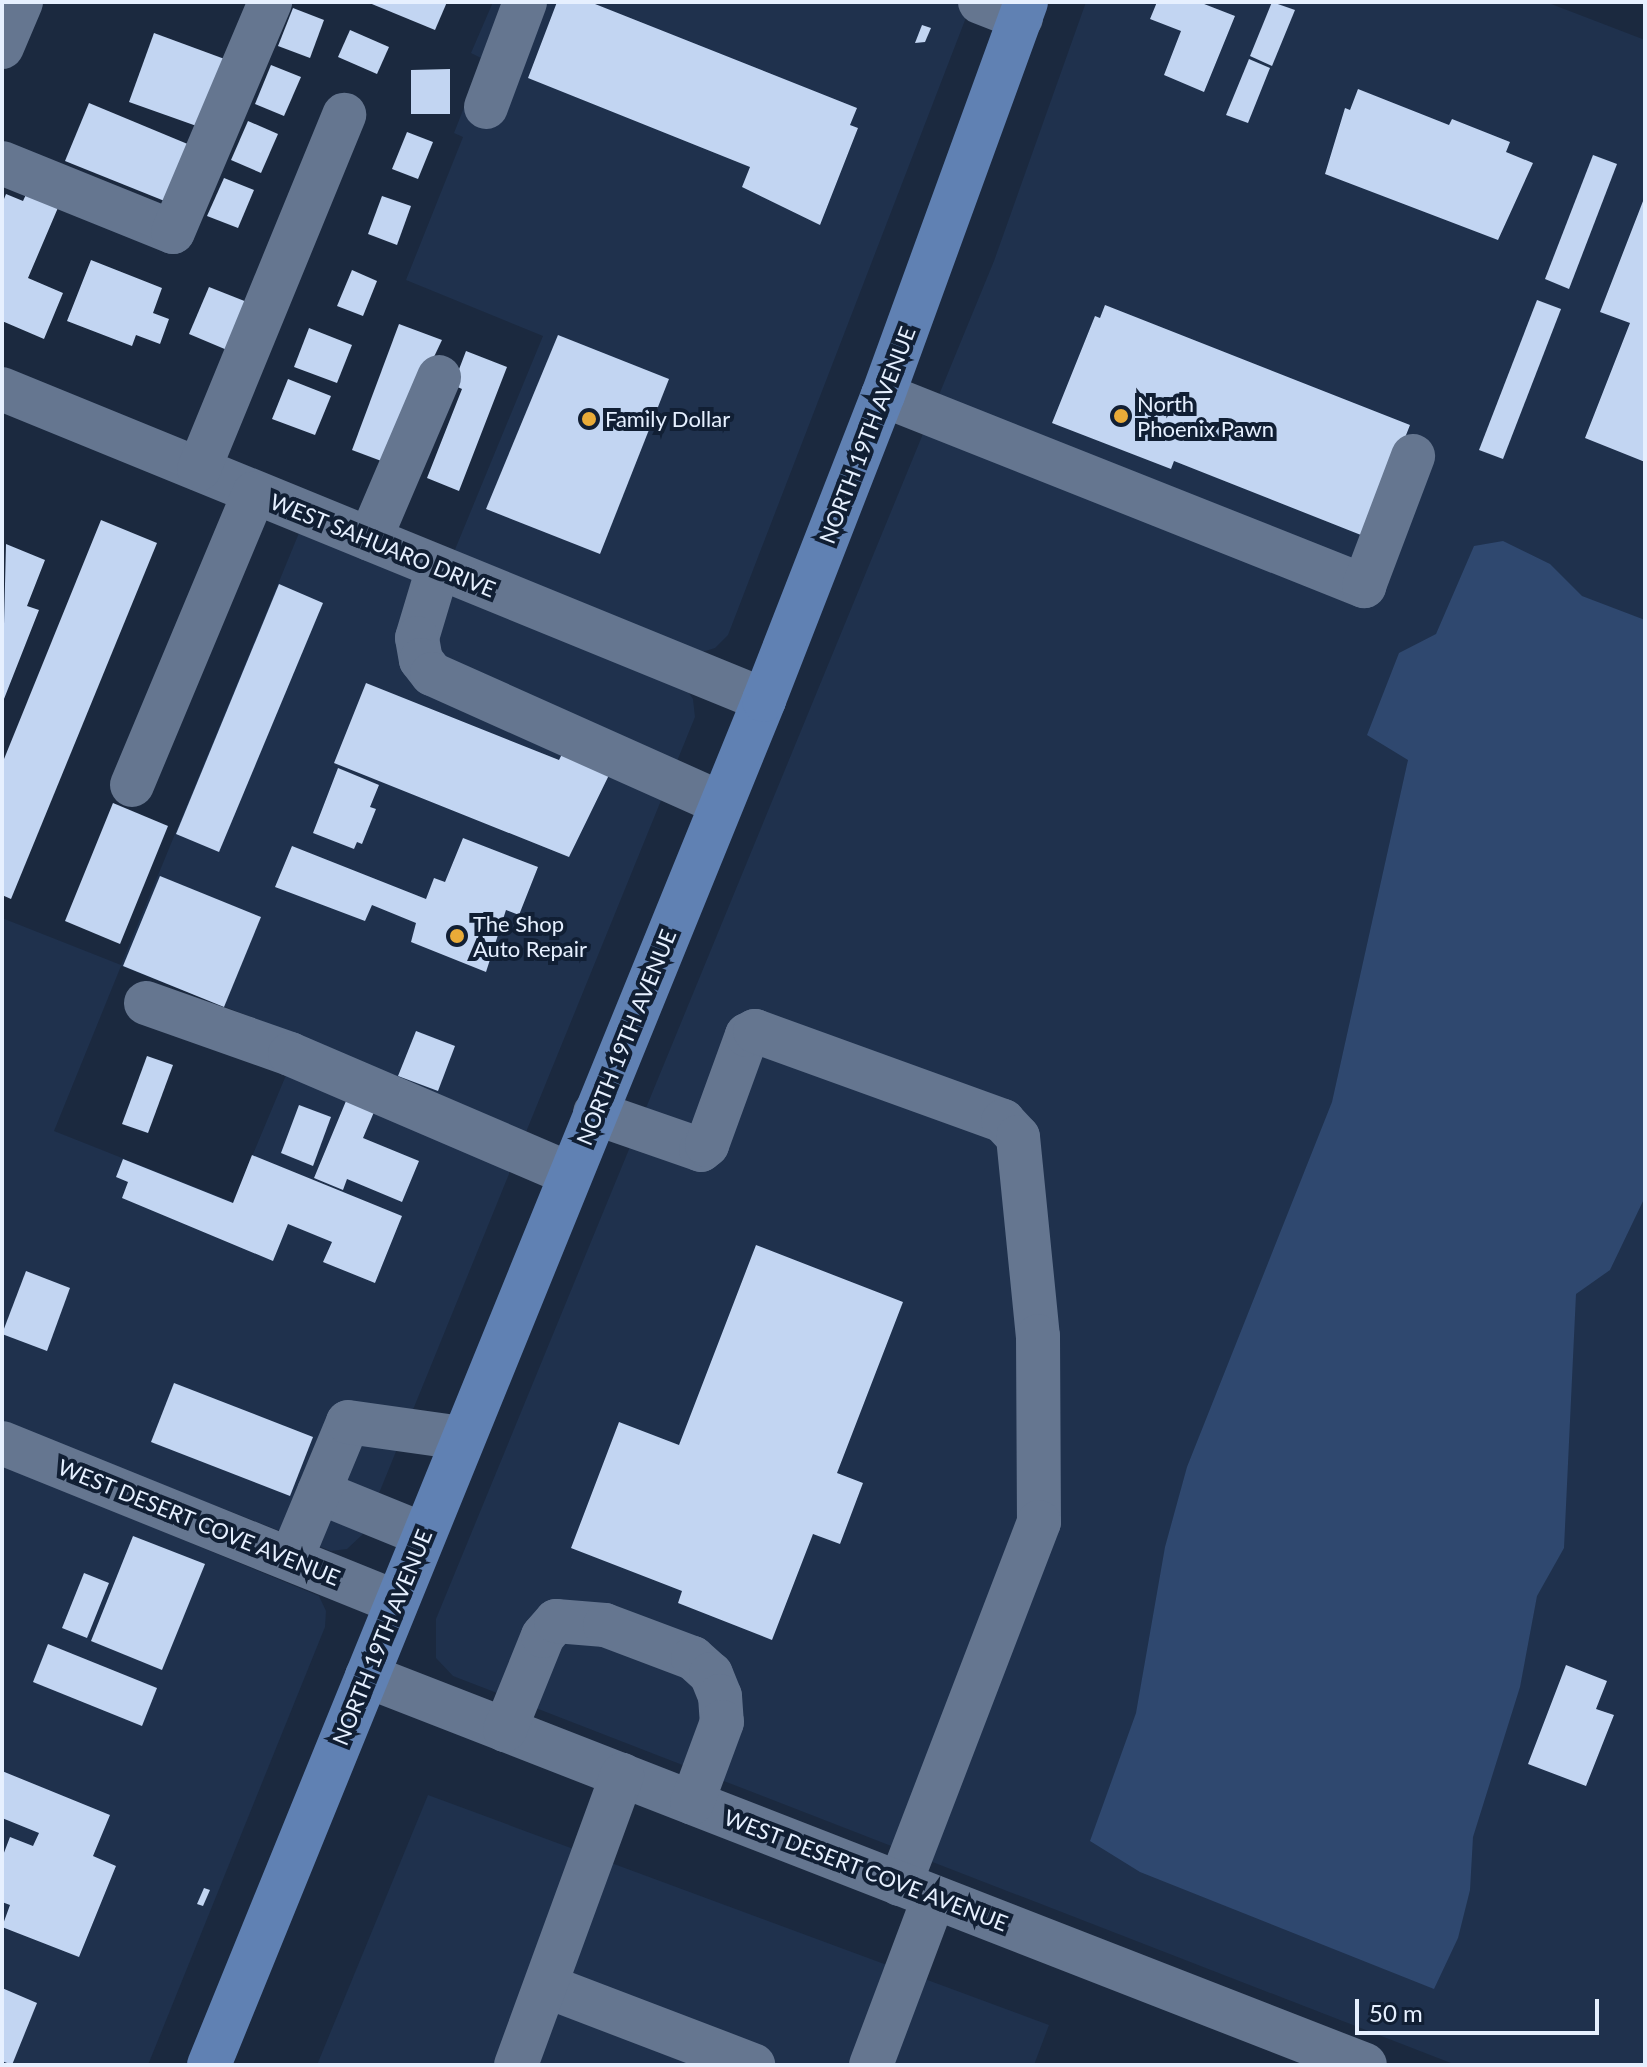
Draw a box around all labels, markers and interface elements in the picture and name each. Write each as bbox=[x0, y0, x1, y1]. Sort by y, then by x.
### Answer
street label: NORTH 19TH AVENUE bbox=[813, 322, 921, 548]
place label: North Phoenix Pawn bbox=[1137, 390, 1274, 442]
place label: Family Dollar bbox=[605, 406, 731, 432]
marker: North Phoenix Pawn bbox=[1112, 407, 1130, 425]
marker: Family Dollar bbox=[580, 410, 598, 428]
street label: WEST SAHUARO DRIVE bbox=[266, 488, 500, 602]
place label: The Shop Auto Repair bbox=[473, 910, 587, 962]
street label: NORTH 19TH AVENUE bbox=[570, 925, 682, 1149]
marker: The Shop Auto Repair bbox=[448, 927, 466, 945]
street label: WEST DESERT COVE AVENUE bbox=[53, 1453, 345, 1591]
street label: NORTH 19TH AVENUE bbox=[326, 1525, 438, 1749]
street label: WEST DESERT COVE AVENUE bbox=[719, 1803, 1013, 1937]
scale bar bbox=[1359, 1983, 1603, 2033]
text: 50 m bbox=[1369, 1998, 1423, 2027]

